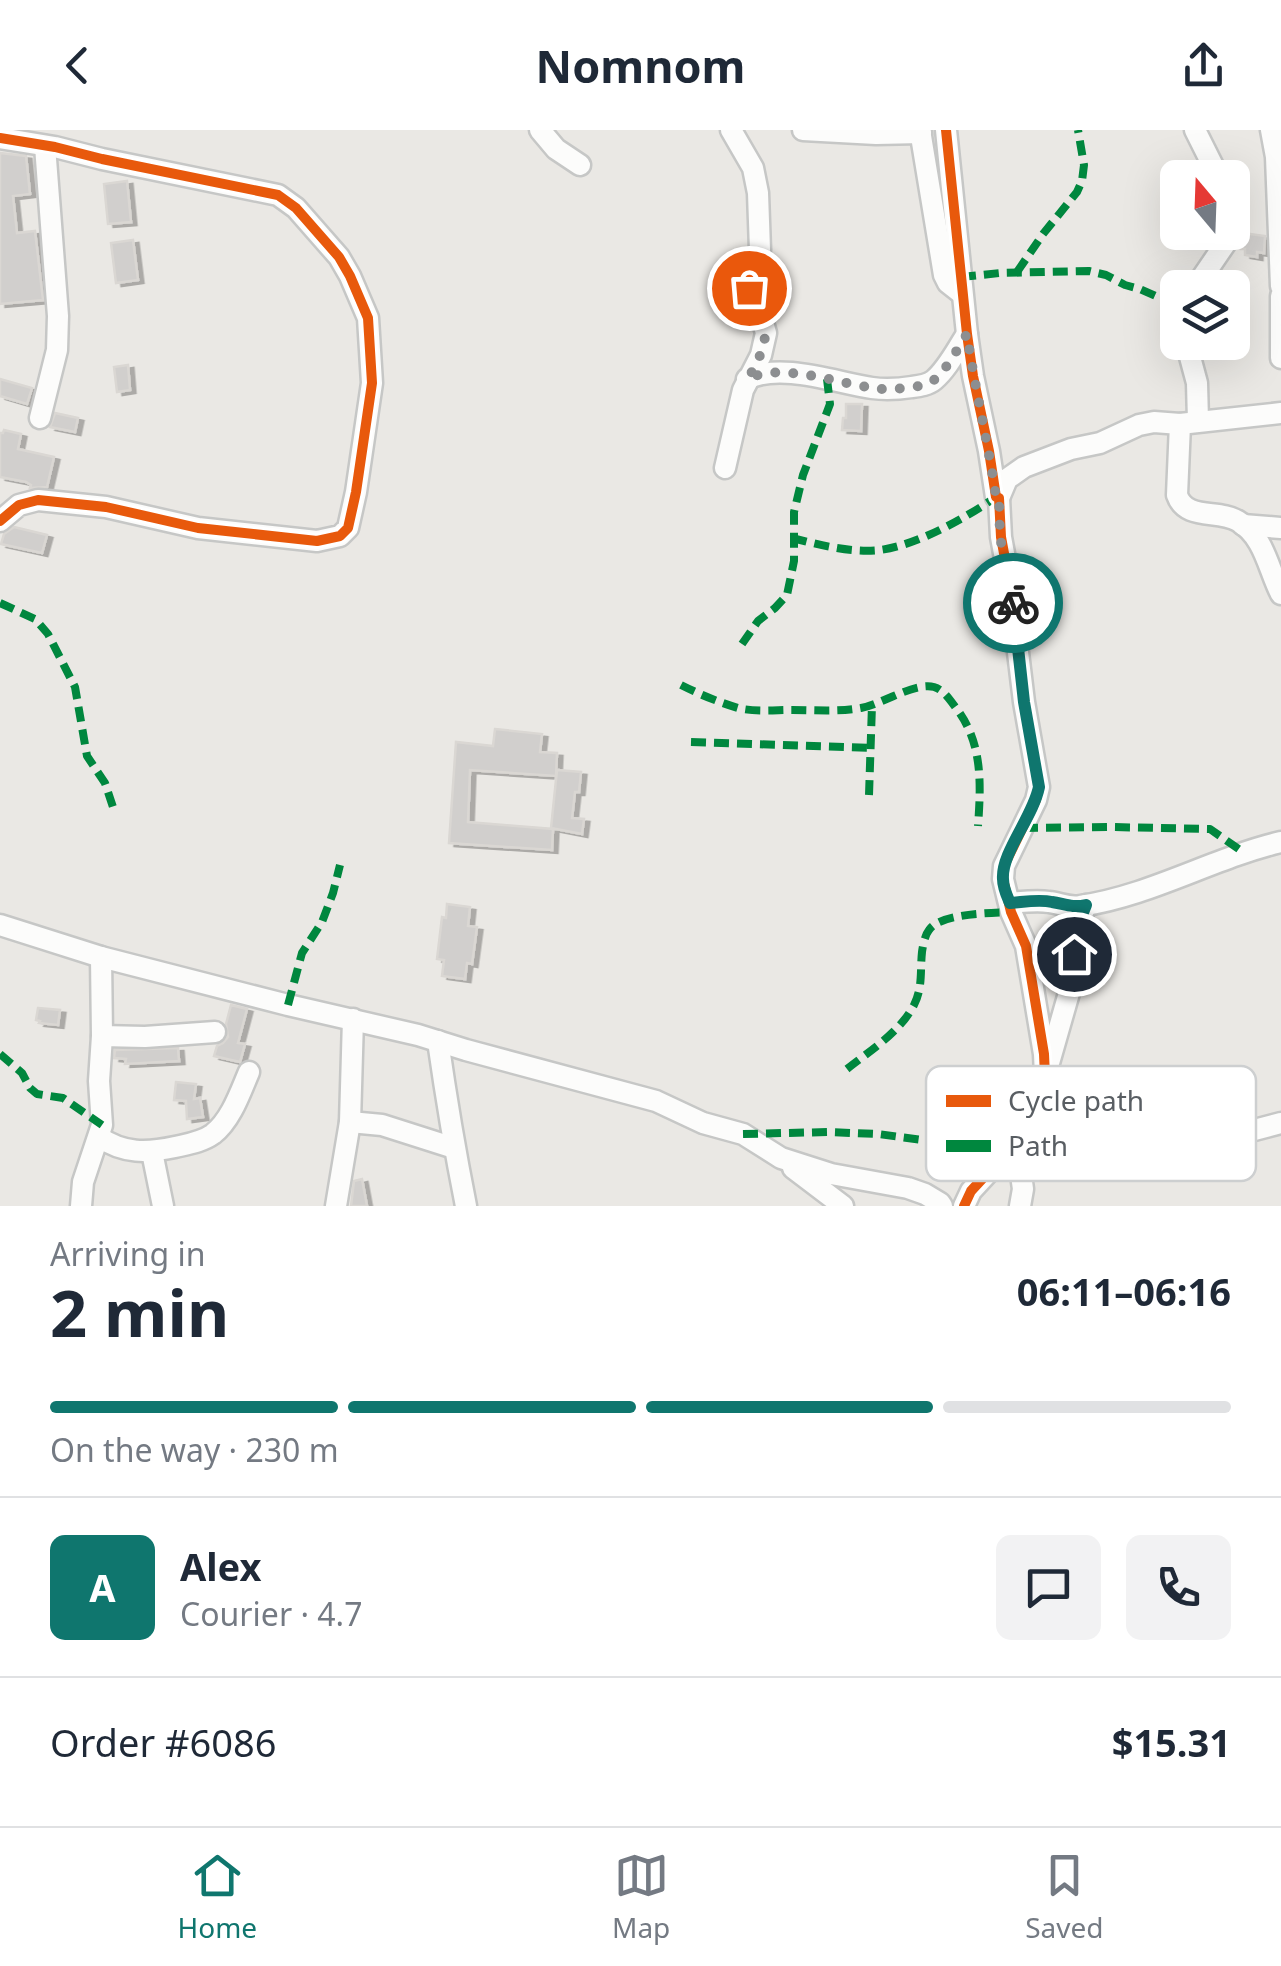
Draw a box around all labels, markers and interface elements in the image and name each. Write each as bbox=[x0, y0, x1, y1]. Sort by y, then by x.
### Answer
text: Nomnom bbox=[536, 35, 745, 96]
icon: back bbox=[50, 38, 105, 93]
icon: share bbox=[1176, 38, 1231, 93]
north arrow bbox=[1160, 160, 1250, 250]
map controls bbox=[1160, 160, 1250, 360]
pin bbox=[707, 246, 792, 331]
icon: bag bbox=[722, 261, 777, 316]
button: layers bbox=[1160, 270, 1250, 360]
courier bbox=[963, 553, 1063, 653]
icon: bike bbox=[986, 576, 1041, 631]
pin bbox=[1032, 912, 1117, 997]
icon: home bbox=[1047, 927, 1102, 982]
legend bbox=[926, 1066, 1256, 1181]
text: Cycle path bbox=[1008, 1081, 1144, 1119]
text: Path bbox=[1008, 1126, 1068, 1164]
text: Arriving in bbox=[50, 1232, 205, 1275]
text: 06:11–06:16 bbox=[1017, 1265, 1231, 1317]
text: 2 min bbox=[50, 1268, 229, 1356]
text: On the way · 230 m bbox=[50, 1428, 339, 1471]
button: chat bbox=[996, 1535, 1101, 1640]
button: phone bbox=[1126, 1535, 1231, 1640]
text: Alex bbox=[180, 1540, 262, 1592]
text: A bbox=[89, 1561, 116, 1613]
text: Courier · 4.7 bbox=[180, 1592, 363, 1635]
text: Order #6086 bbox=[50, 1716, 276, 1768]
text: $15.31 bbox=[1112, 1716, 1231, 1768]
tab: Home bbox=[177, 1848, 257, 1946]
tab: Map bbox=[612, 1848, 670, 1946]
tab: Saved bbox=[1025, 1848, 1104, 1946]

